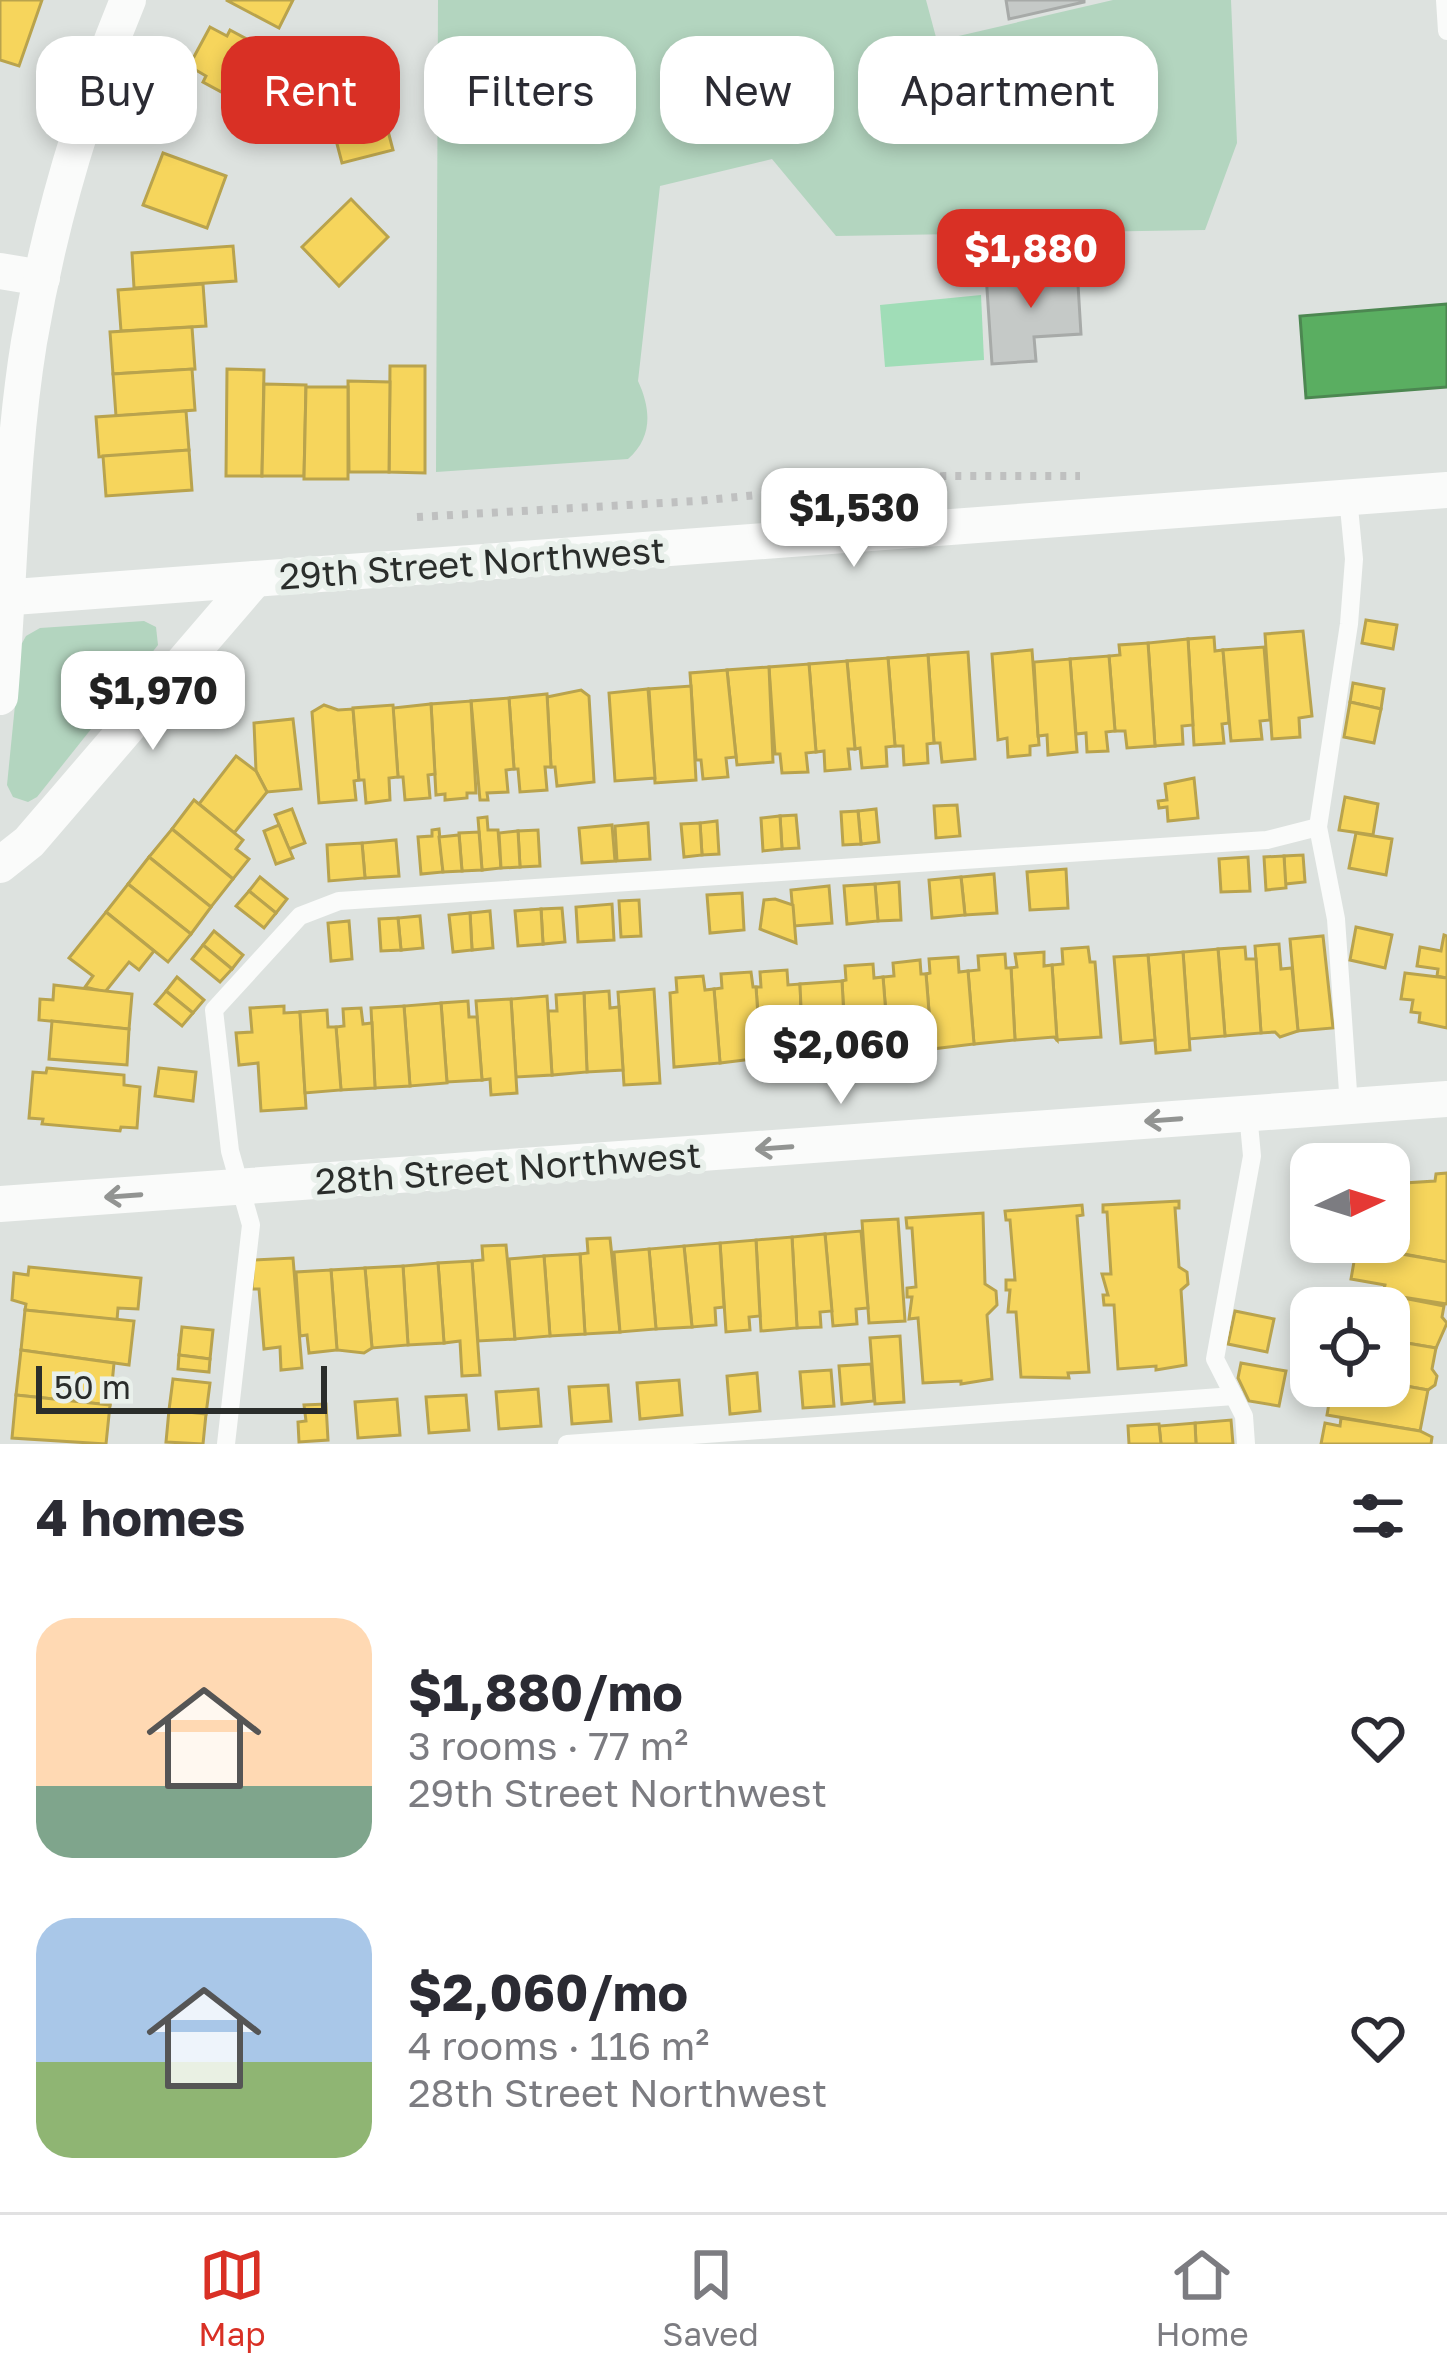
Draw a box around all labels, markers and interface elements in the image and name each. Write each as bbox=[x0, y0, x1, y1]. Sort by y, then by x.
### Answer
chip: Buy bbox=[36, 36, 197, 144]
chip: Rent bbox=[221, 36, 400, 144]
chip: Filters bbox=[424, 36, 636, 144]
chip: New bbox=[660, 36, 834, 144]
chip: Apartment bbox=[858, 36, 1158, 144]
pin: $1,880 bbox=[933, 209, 1129, 311]
text: $1,880 bbox=[964, 224, 1098, 271]
pin: $1,530 bbox=[756, 468, 952, 570]
text: $1,530 bbox=[788, 483, 920, 530]
street label: 29th Street Northwest bbox=[278, 528, 666, 597]
pin: $1,970 bbox=[55, 651, 251, 753]
text: $1,970 bbox=[88, 666, 218, 713]
pin: $2,060 bbox=[743, 1005, 939, 1107]
text: $2,060 bbox=[772, 1020, 910, 1067]
one-way arrow bbox=[1144, 1108, 1183, 1131]
street label: 28th Street Northwest bbox=[313, 1133, 703, 1202]
one-way arrow bbox=[755, 1137, 794, 1160]
north arrow bbox=[1290, 1143, 1410, 1263]
map controls bbox=[1290, 1143, 1410, 1407]
one-way arrow bbox=[104, 1184, 143, 1207]
button: locate bbox=[1290, 1287, 1410, 1407]
scale bar bbox=[36, 1360, 327, 1413]
text: 50 m bbox=[54, 1367, 131, 1406]
icon: filters bbox=[1345, 1483, 1411, 1549]
text: 4 homes bbox=[36, 1486, 245, 1547]
text: $1,880/mo bbox=[408, 1661, 683, 1722]
icon: home bbox=[132, 1666, 276, 1810]
icon: heart bbox=[1345, 1705, 1411, 1771]
text: 3 rooms · 77 m² bbox=[408, 1722, 688, 1769]
text: 29th Street Northwest bbox=[408, 1769, 827, 1816]
text: $2,060/mo bbox=[408, 1961, 688, 2022]
icon: home bbox=[132, 1966, 276, 2110]
icon: heart bbox=[1345, 2005, 1411, 2071]
text: 4 rooms · 116 m² bbox=[408, 2022, 709, 2069]
text: 28th Street Northwest bbox=[408, 2069, 827, 2116]
tab: Map bbox=[198, 2242, 266, 2353]
tab: Saved bbox=[662, 2242, 759, 2353]
tab: Home bbox=[1155, 2242, 1249, 2353]

